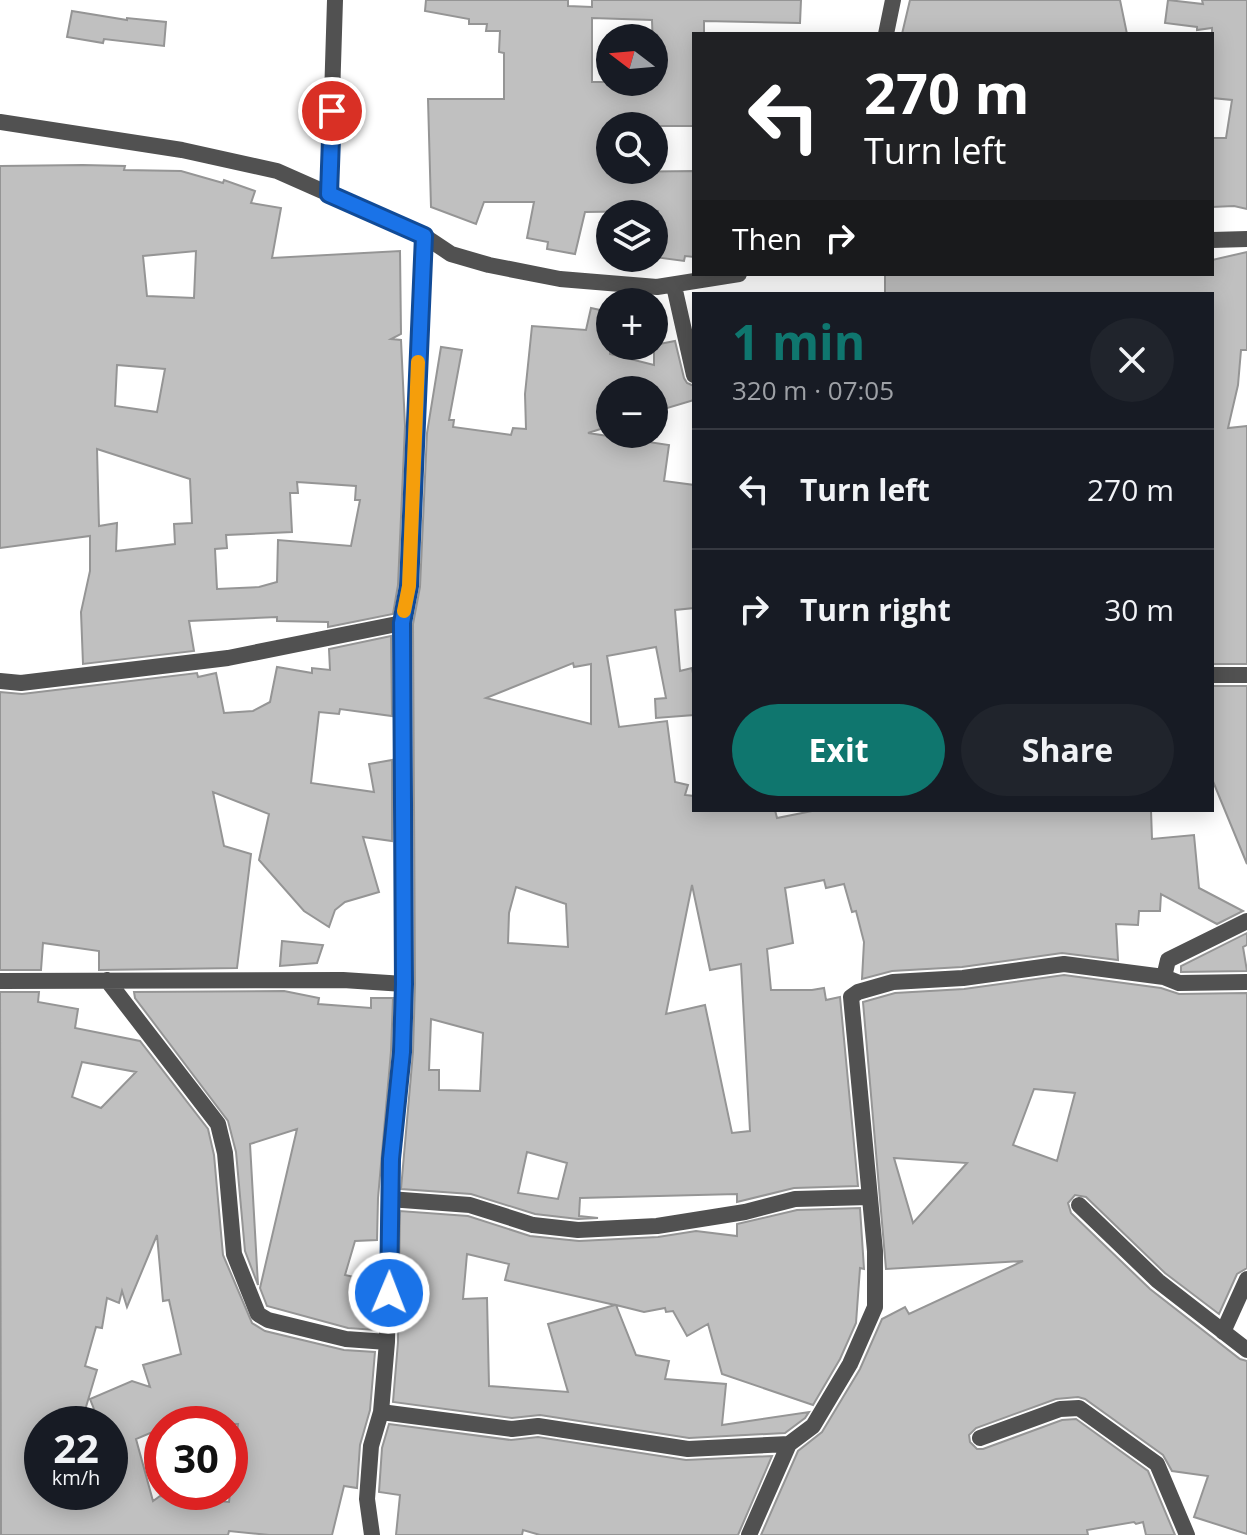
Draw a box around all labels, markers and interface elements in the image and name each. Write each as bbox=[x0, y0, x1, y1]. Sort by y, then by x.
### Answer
north arrow bbox=[596, 24, 668, 96]
map controls bbox=[596, 24, 668, 448]
text: 270 m bbox=[864, 54, 1030, 130]
icon: left bbox=[732, 64, 836, 168]
pin bbox=[298, 77, 366, 145]
icon: arrive bbox=[310, 89, 354, 133]
button: search bbox=[596, 112, 668, 184]
text: Turn left bbox=[864, 126, 1006, 175]
button: layers bbox=[596, 200, 668, 272]
icon: right bbox=[818, 216, 862, 260]
text: Then bbox=[732, 218, 802, 259]
button: + bbox=[596, 288, 668, 360]
text: 1 min bbox=[732, 309, 865, 374]
button: close bbox=[1090, 318, 1174, 402]
text: 320 m · 07:05 bbox=[732, 372, 894, 408]
button: − bbox=[596, 376, 668, 448]
icon: left bbox=[732, 467, 776, 511]
text: Turn left bbox=[800, 469, 930, 510]
text: 270 m bbox=[1087, 469, 1174, 510]
icon: right bbox=[732, 587, 776, 631]
text: Turn right bbox=[800, 589, 951, 630]
text: 30 m bbox=[1104, 589, 1174, 630]
button: Exit bbox=[732, 704, 945, 796]
button: Share bbox=[961, 704, 1174, 796]
position arrow bbox=[347, 1251, 431, 1335]
speed limit sign: 30 bbox=[144, 1406, 248, 1510]
text: 22 bbox=[53, 1420, 99, 1475]
text: km/h bbox=[52, 1464, 100, 1491]

